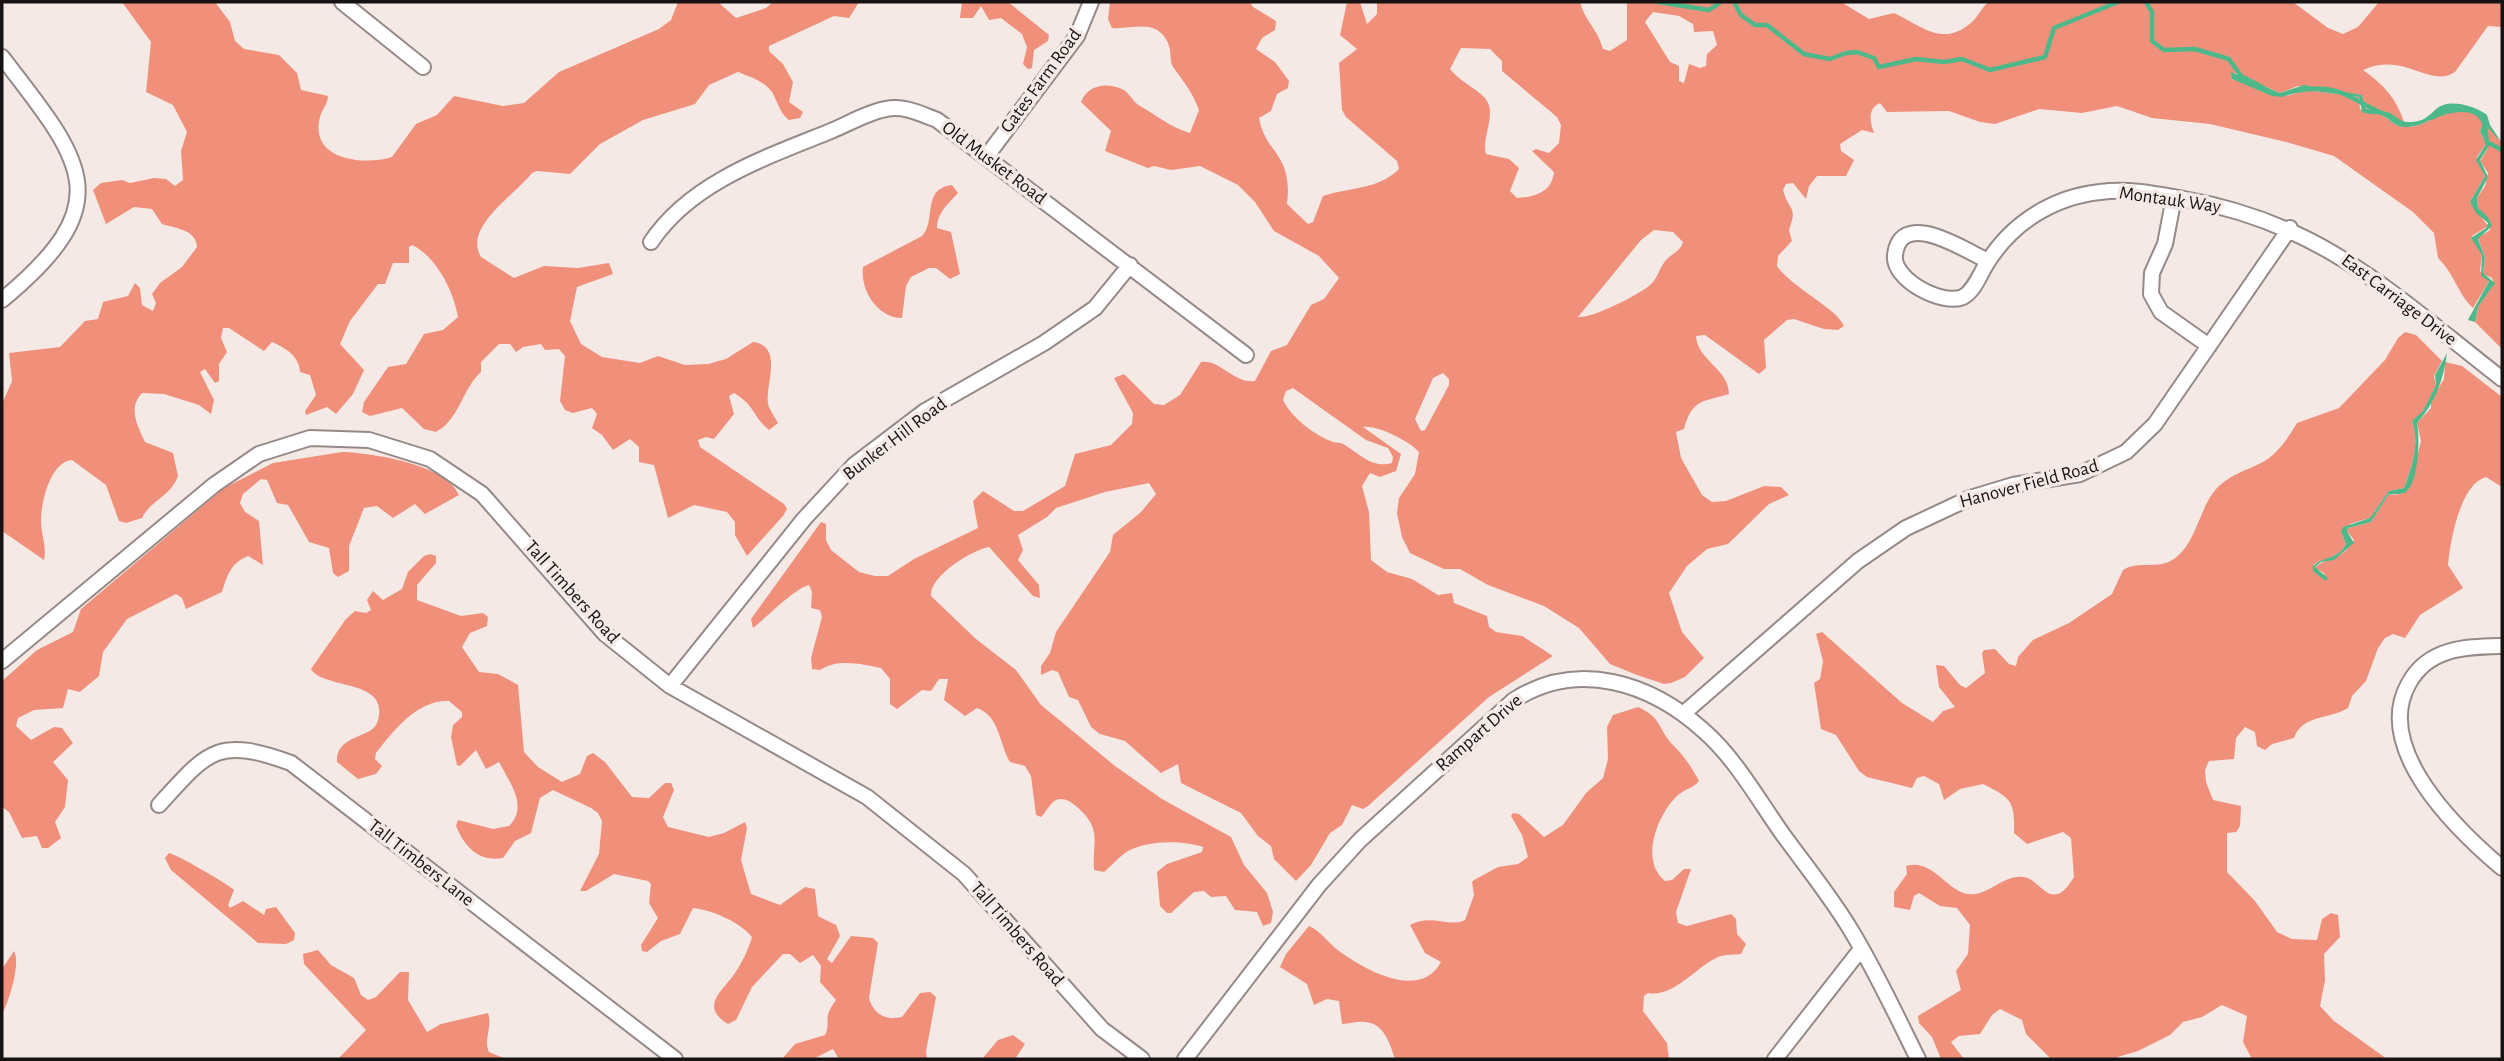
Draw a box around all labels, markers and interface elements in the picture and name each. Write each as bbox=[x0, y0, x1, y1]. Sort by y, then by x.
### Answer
street label: Gates Farm Road bbox=[997, 25, 1085, 136]
street label: Old Musket Road bbox=[938, 118, 1050, 208]
street label: Montauk Way bbox=[2118, 183, 2222, 217]
street label: East Carriage Drive bbox=[2338, 251, 2460, 349]
street label: Bunker Hill Road bbox=[840, 394, 950, 484]
street label: Hanover Field Road bbox=[1958, 456, 2101, 512]
street label: Tall Timbers Road bbox=[521, 537, 623, 647]
street label: Rampart Drive bbox=[1432, 691, 1526, 775]
street label: Tall Timbers Lane bbox=[365, 816, 477, 910]
street label: Tall Timbers Road bbox=[967, 878, 1067, 990]

